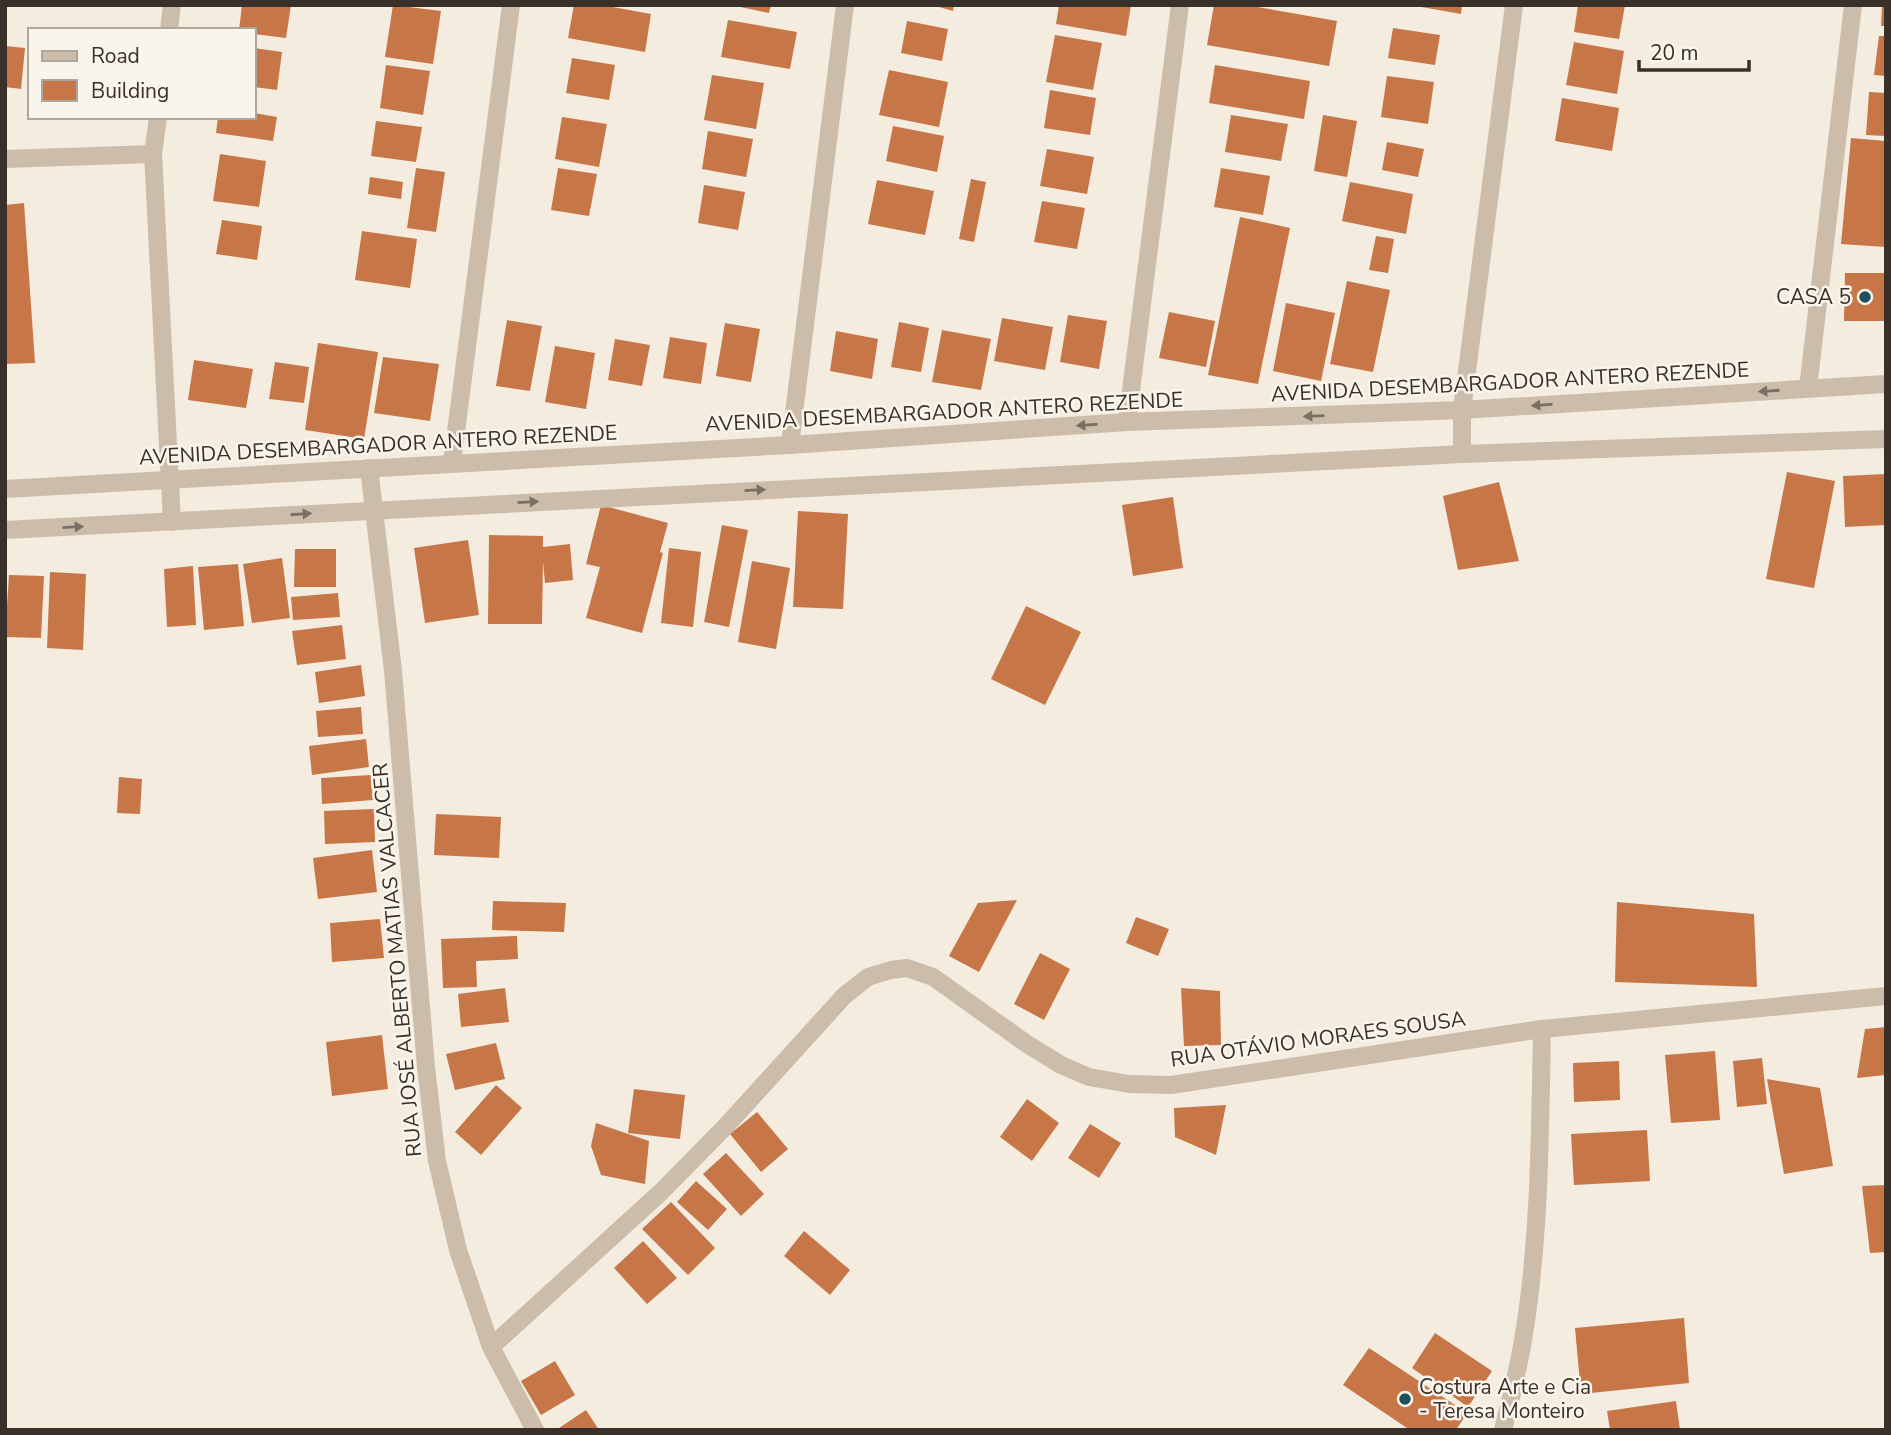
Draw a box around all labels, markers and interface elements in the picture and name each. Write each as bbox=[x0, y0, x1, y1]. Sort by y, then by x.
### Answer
legend bbox=[28, 28, 256, 119]
scale bar bbox=[1639, 28, 1749, 72]
text: 20 m bbox=[1650, 39, 1699, 67]
text: Road bbox=[91, 42, 140, 70]
text: Building bbox=[91, 77, 169, 105]
place label: CASA 5 bbox=[1776, 283, 1851, 311]
marker: CASA 5 bbox=[1857, 289, 1873, 305]
street label: AVENIDA DESEMBARGADOR ANTERO REZENDE bbox=[1270, 355, 1750, 409]
street label: AVENIDA DESEMBARGADOR ANTERO REZENDE bbox=[704, 385, 1184, 439]
one-way arrow bbox=[1757, 386, 1779, 397]
one-way arrow bbox=[1530, 400, 1552, 411]
one-way arrow bbox=[1303, 410, 1325, 421]
street label: AVENIDA DESEMBARGADOR ANTERO REZENDE bbox=[138, 418, 618, 472]
one-way arrow bbox=[1076, 420, 1098, 431]
one-way arrow bbox=[744, 484, 766, 495]
one-way arrow bbox=[517, 496, 539, 507]
one-way arrow bbox=[290, 508, 312, 519]
one-way arrow bbox=[63, 521, 85, 532]
street label: RUA JOSÉ ALBERTO MATIAS VALCACER bbox=[366, 762, 428, 1158]
street label: RUA OTÁVIO MORAES SOUSA bbox=[1169, 1004, 1467, 1074]
place label: Costura Arte e Cia - Teresa Monteiro bbox=[1419, 1373, 1591, 1425]
marker: Costura Arte e Cia - Teresa Monteiro bbox=[1397, 1391, 1413, 1407]

